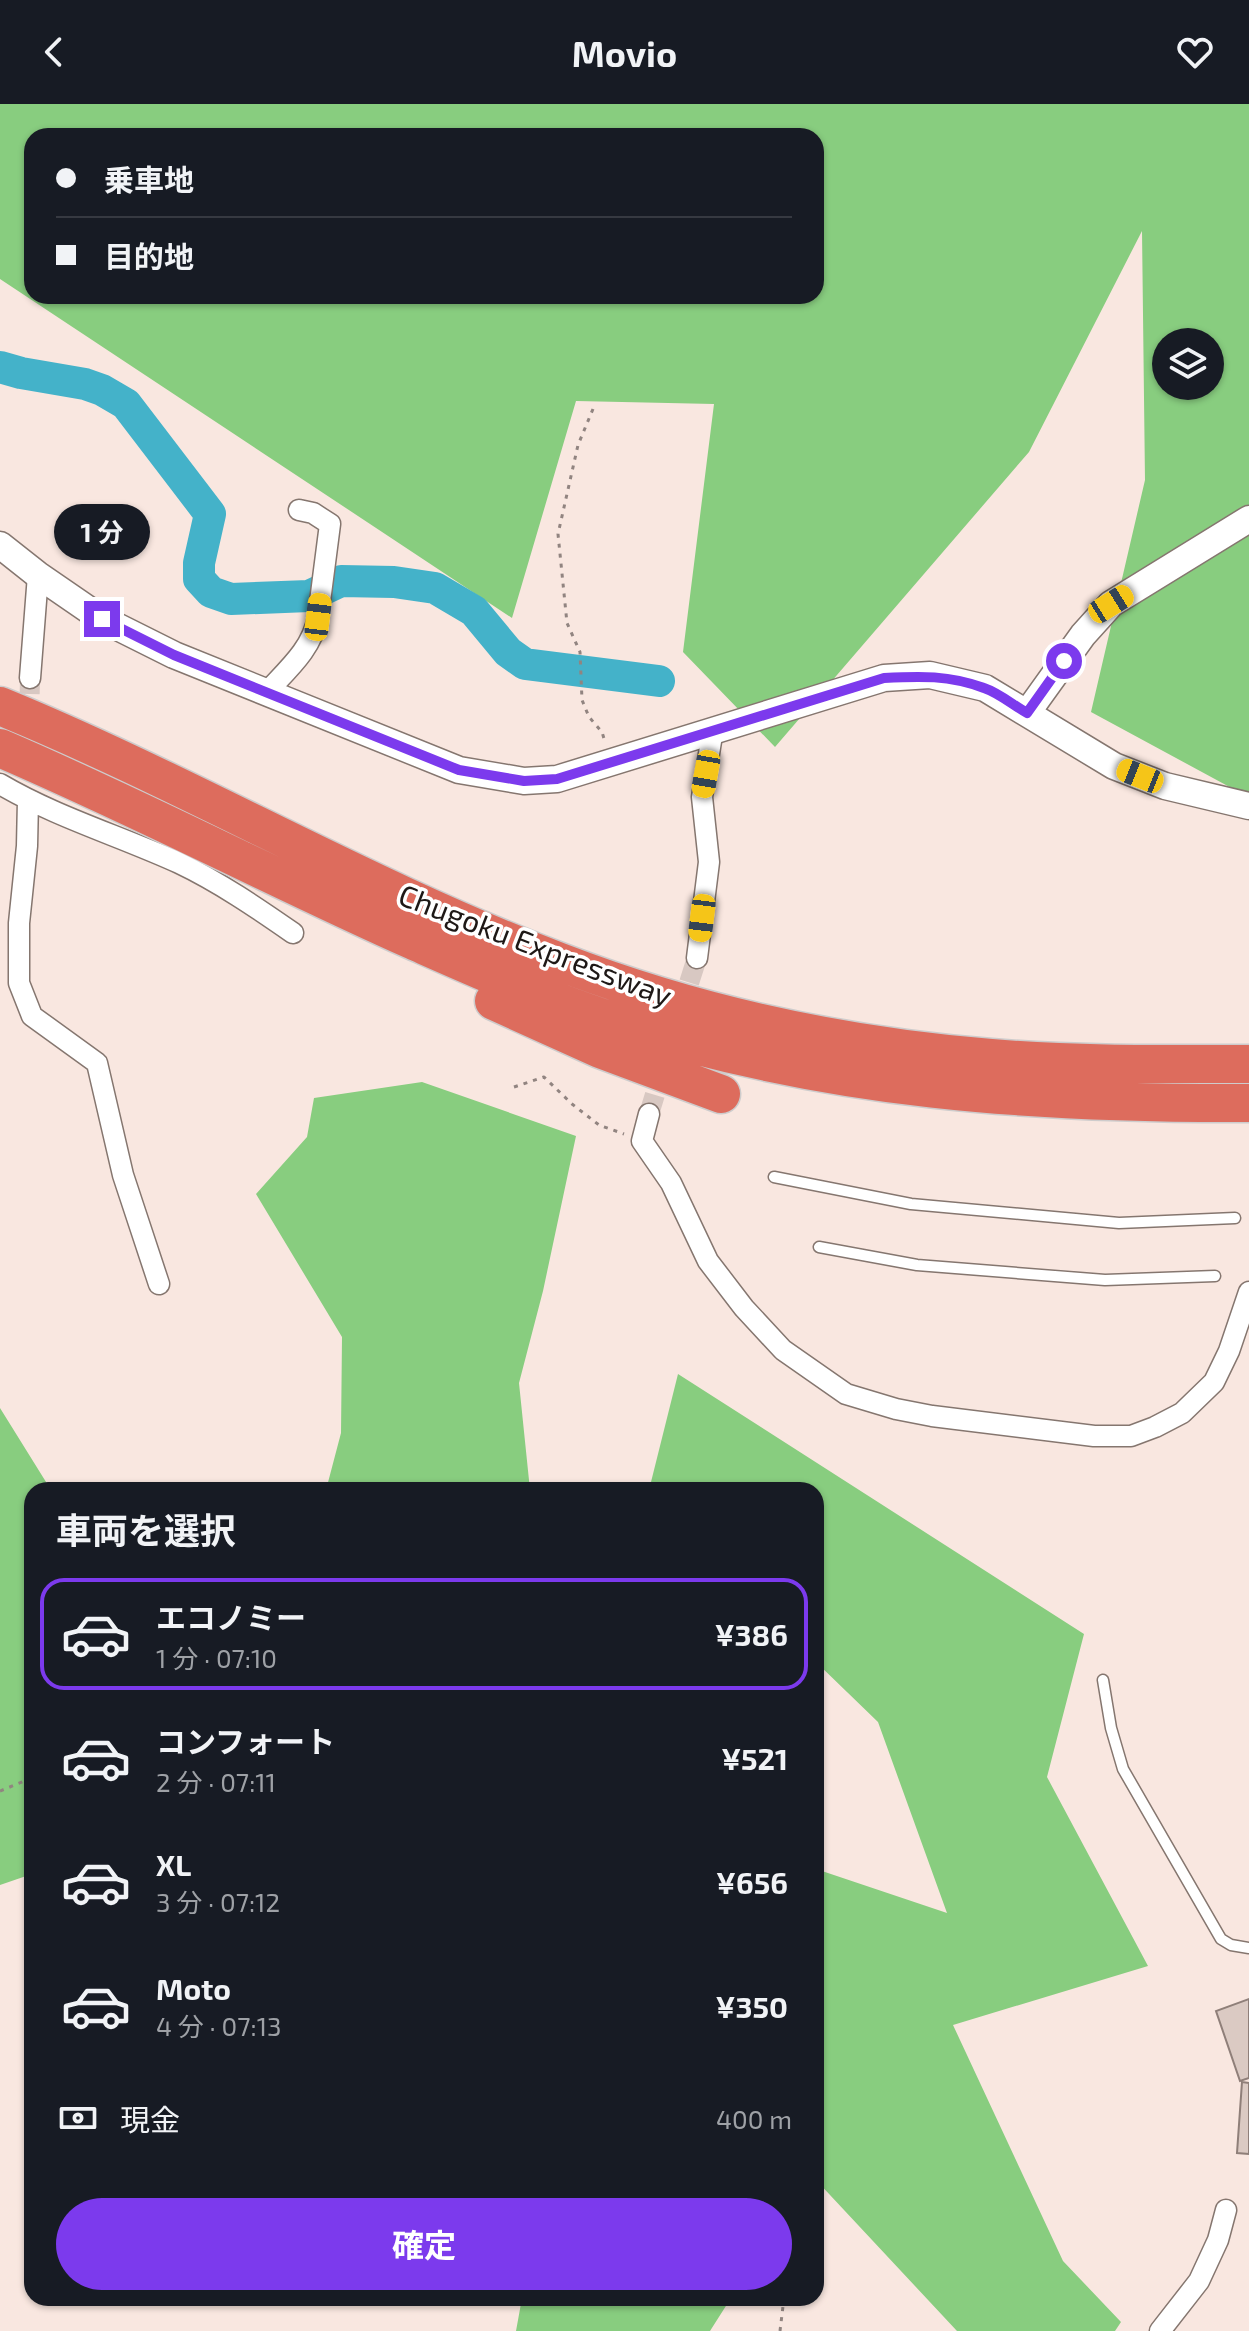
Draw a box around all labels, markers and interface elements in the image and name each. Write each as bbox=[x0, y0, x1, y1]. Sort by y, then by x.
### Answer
icon: back bbox=[32, 30, 76, 74]
icon: heart bbox=[1173, 30, 1217, 74]
text: Movio bbox=[572, 31, 677, 74]
text: 乗車地 bbox=[104, 161, 194, 197]
text: 目的地 bbox=[104, 238, 194, 274]
map controls bbox=[1152, 328, 1224, 400]
button: layers bbox=[1152, 328, 1224, 400]
callout: 1 分 bbox=[54, 503, 150, 559]
text: 1 分 bbox=[81, 516, 123, 547]
car bbox=[1084, 581, 1138, 627]
car bbox=[303, 592, 333, 642]
route end bbox=[84, 601, 120, 637]
route start bbox=[1046, 643, 1082, 679]
car bbox=[690, 748, 722, 800]
car bbox=[1113, 756, 1167, 796]
street label: Chugoku Expressway bbox=[394, 875, 677, 1013]
car bbox=[687, 893, 717, 943]
text: 車両を選択 bbox=[56, 1508, 236, 1551]
icon: car bbox=[60, 1598, 132, 1670]
text: エコノミー bbox=[156, 1599, 306, 1635]
text: ¥386 bbox=[715, 1616, 788, 1652]
text: 1 分 · 07:10 bbox=[156, 1642, 277, 1673]
icon: car bbox=[60, 1722, 132, 1794]
text: コンフォート bbox=[156, 1723, 335, 1759]
text: ¥521 bbox=[721, 1740, 788, 1776]
text: 2 分 · 07:11 bbox=[156, 1766, 276, 1797]
icon: car bbox=[60, 1846, 132, 1918]
text: XL bbox=[156, 1846, 191, 1882]
text: ¥656 bbox=[716, 1864, 788, 1900]
text: 3 分 · 07:12 bbox=[156, 1886, 280, 1917]
icon: car bbox=[60, 1970, 132, 2042]
text: Moto bbox=[156, 1970, 231, 2006]
text: ¥350 bbox=[716, 1988, 788, 2024]
text: 4 分 · 07:13 bbox=[156, 2010, 281, 2041]
icon: cash bbox=[56, 2096, 100, 2140]
text: 現金 bbox=[120, 2101, 180, 2137]
text: 400 m bbox=[716, 2103, 792, 2134]
button: 確定 bbox=[56, 2198, 792, 2290]

